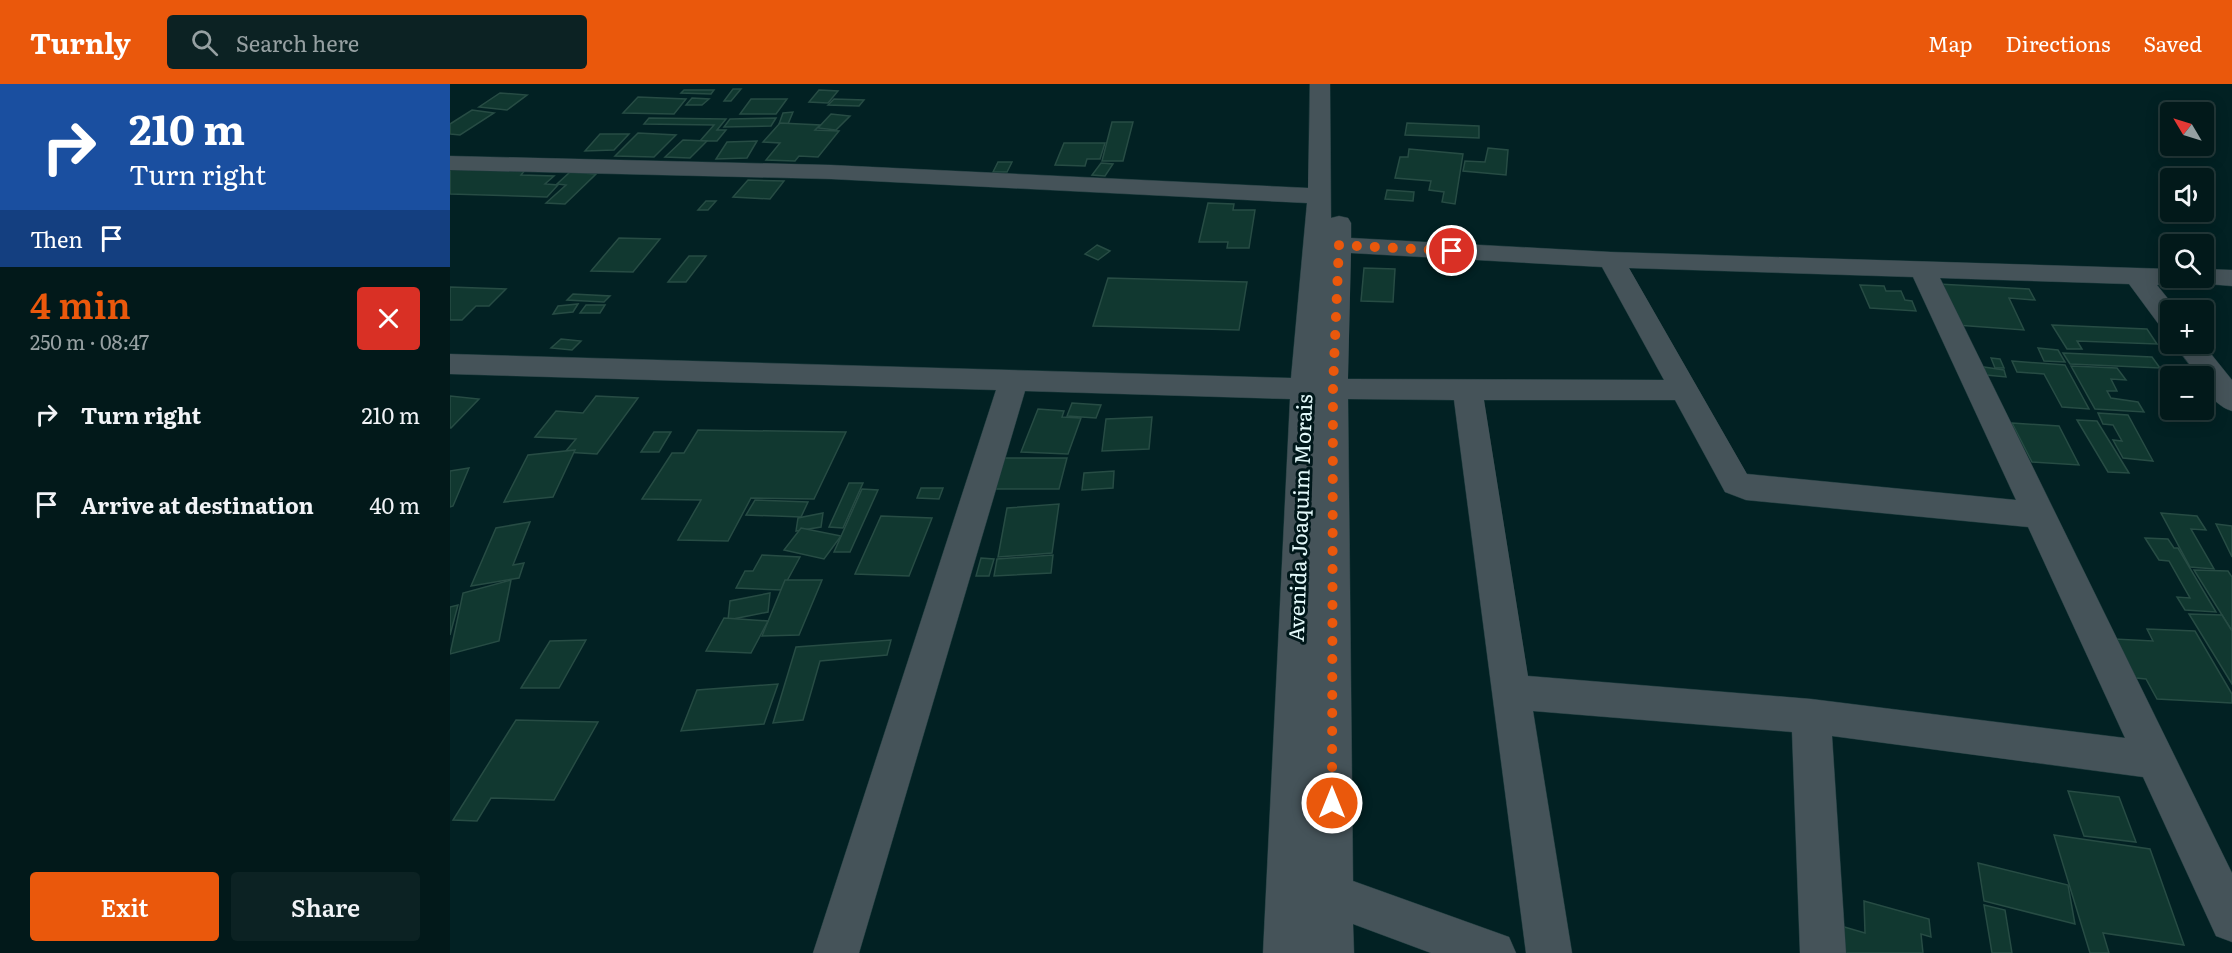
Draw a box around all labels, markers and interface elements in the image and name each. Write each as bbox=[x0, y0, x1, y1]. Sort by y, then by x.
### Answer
search box bbox=[167, 15, 587, 69]
text: Turnly bbox=[30, 21, 131, 63]
icon: search bbox=[188, 26, 221, 59]
text: Search here bbox=[236, 26, 359, 59]
text: Map bbox=[1928, 27, 1973, 58]
text: Directions bbox=[2006, 27, 2111, 58]
text: Saved bbox=[2144, 27, 2202, 58]
text: 210 m bbox=[129, 96, 245, 158]
north arrow bbox=[2160, 102, 2214, 156]
map controls bbox=[2160, 102, 2214, 420]
icon: right bbox=[30, 108, 108, 186]
text: Turn right bbox=[129, 153, 266, 193]
button: sound bbox=[2160, 168, 2214, 222]
text: Then bbox=[30, 222, 83, 255]
icon: arrive bbox=[95, 222, 128, 255]
pin bbox=[1426, 225, 1477, 276]
icon: arrive bbox=[1435, 234, 1468, 267]
button: search bbox=[2160, 234, 2214, 288]
text: 4 min bbox=[30, 277, 131, 330]
button: close bbox=[357, 287, 420, 350]
button: + bbox=[2160, 300, 2214, 354]
text: 250 m · 08:47 bbox=[30, 326, 149, 356]
button: − bbox=[2160, 366, 2214, 420]
street label: Avenida Joaquim Morais bbox=[1279, 394, 1318, 642]
icon: right bbox=[30, 398, 63, 431]
text: Turn right bbox=[81, 398, 201, 431]
text: 210 m bbox=[361, 398, 420, 431]
icon: arrive bbox=[30, 488, 63, 521]
text: Arrive at destination bbox=[81, 488, 314, 521]
text: 40 m bbox=[369, 488, 420, 521]
position arrow bbox=[1300, 771, 1364, 835]
button: Exit bbox=[30, 872, 219, 941]
button: Share bbox=[231, 872, 420, 941]

